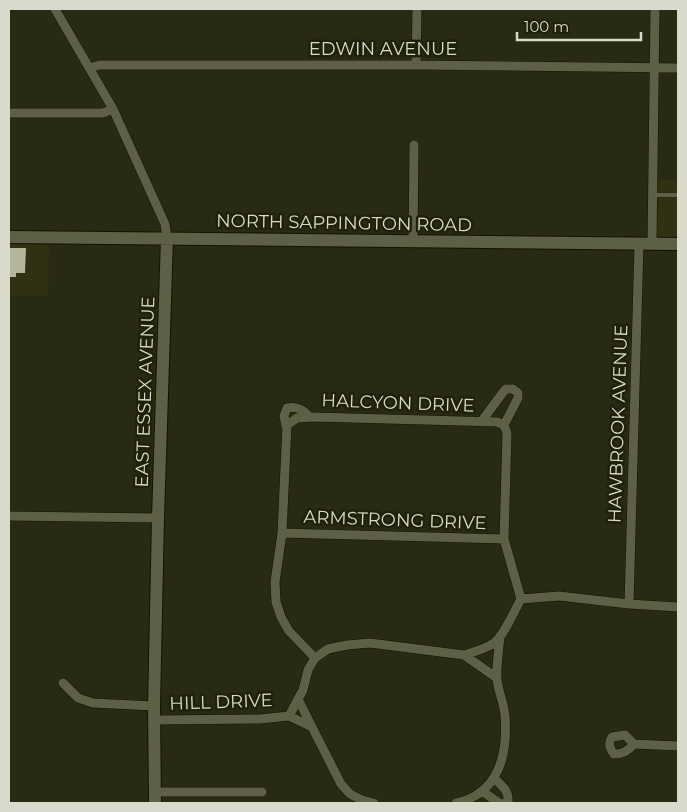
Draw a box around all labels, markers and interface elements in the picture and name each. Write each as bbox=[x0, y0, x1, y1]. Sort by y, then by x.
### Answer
scale bar bbox=[517, 10, 641, 42]
text: 100 m bbox=[524, 17, 569, 36]
street label: EDWIN AVENUE bbox=[309, 38, 457, 60]
street label: NORTH SAPPINGTON ROAD bbox=[216, 210, 472, 236]
street label: EAST ESSEX AVENUE bbox=[131, 296, 159, 488]
street label: HAWBROOK AVENUE bbox=[604, 324, 632, 524]
street label: HALCYON DRIVE bbox=[321, 389, 475, 417]
street label: ARMSTRONG DRIVE bbox=[303, 506, 487, 534]
street label: HILL DRIVE bbox=[169, 689, 273, 715]

